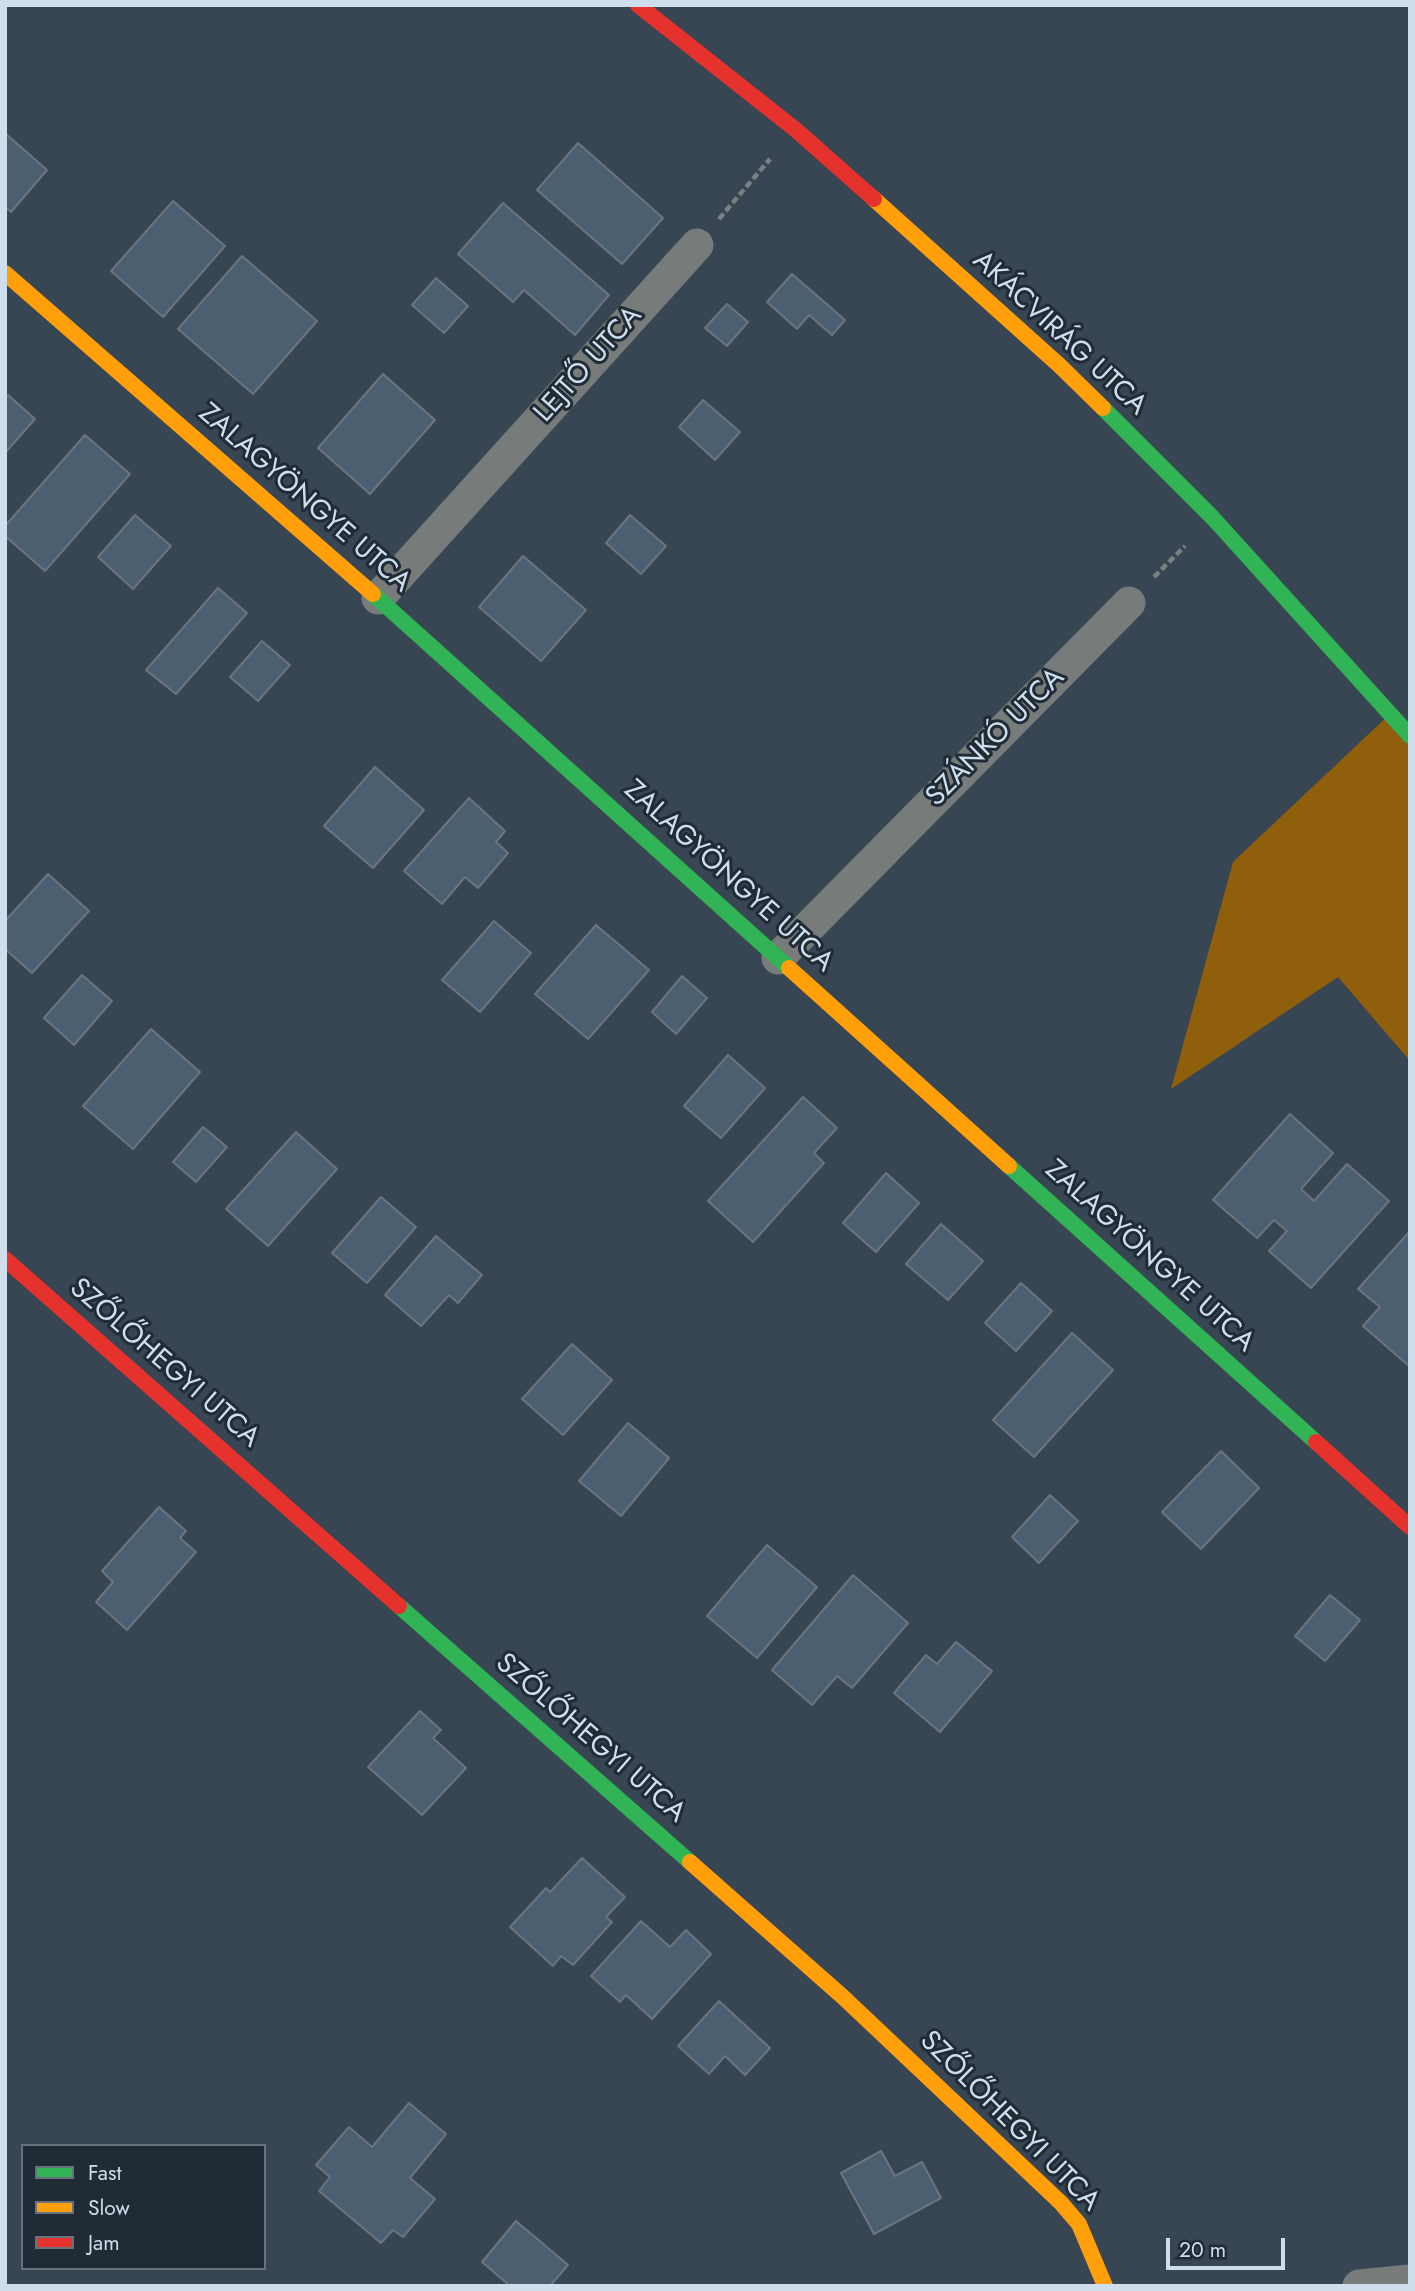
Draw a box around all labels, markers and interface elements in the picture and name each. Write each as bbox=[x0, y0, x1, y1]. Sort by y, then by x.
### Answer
street label: AKÁCVIRÁG UTCA bbox=[965, 245, 1153, 423]
street label: LEJTŐ UTCA bbox=[528, 300, 650, 430]
street label: ZALAGYÖNGYE UTCA bbox=[191, 398, 417, 600]
street label: SZÁNKÓ UTCA bbox=[920, 662, 1072, 814]
street label: ZALAGYÖNGYE UTCA bbox=[616, 774, 840, 980]
street label: ZALAGYÖNGYE UTCA bbox=[1037, 1154, 1261, 1360]
street label: SZŐLŐHEGYI UTCA bbox=[62, 1272, 266, 1456]
street label: SZŐLŐHEGYI UTCA bbox=[488, 1647, 692, 1831]
street label: SZŐLŐHEGYI UTCA bbox=[912, 2025, 1106, 2219]
legend bbox=[21, 2144, 266, 2270]
text: Fast bbox=[88, 2158, 121, 2188]
text: Slow bbox=[88, 2193, 130, 2223]
scale bar bbox=[1170, 2224, 1289, 2268]
text: Jam bbox=[88, 2228, 120, 2258]
text: 20 m bbox=[1179, 2235, 1226, 2265]

